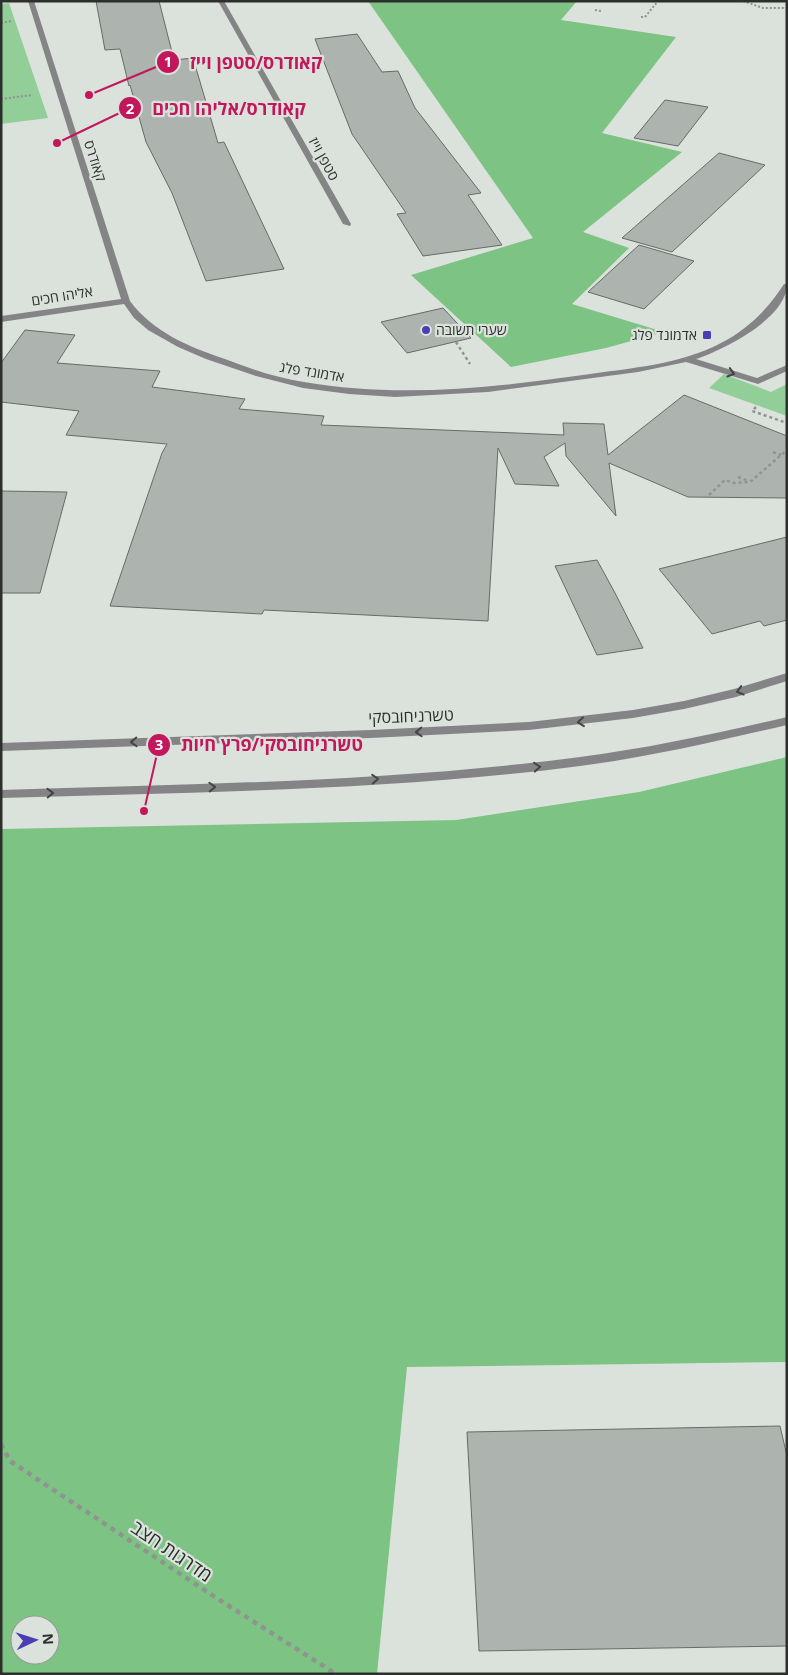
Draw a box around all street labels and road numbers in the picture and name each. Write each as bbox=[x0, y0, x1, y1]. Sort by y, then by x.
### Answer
street label: סטפן וייז bbox=[305, 134, 344, 184]
street label: קאודרס bbox=[80, 138, 111, 184]
street label: אליהו חכים bbox=[30, 281, 94, 310]
street label: אדמונד פלג bbox=[278, 357, 346, 386]
street label: טשרניחובסקי bbox=[368, 704, 454, 728]
street label: מדרגות חצב bbox=[126, 1514, 218, 1588]

